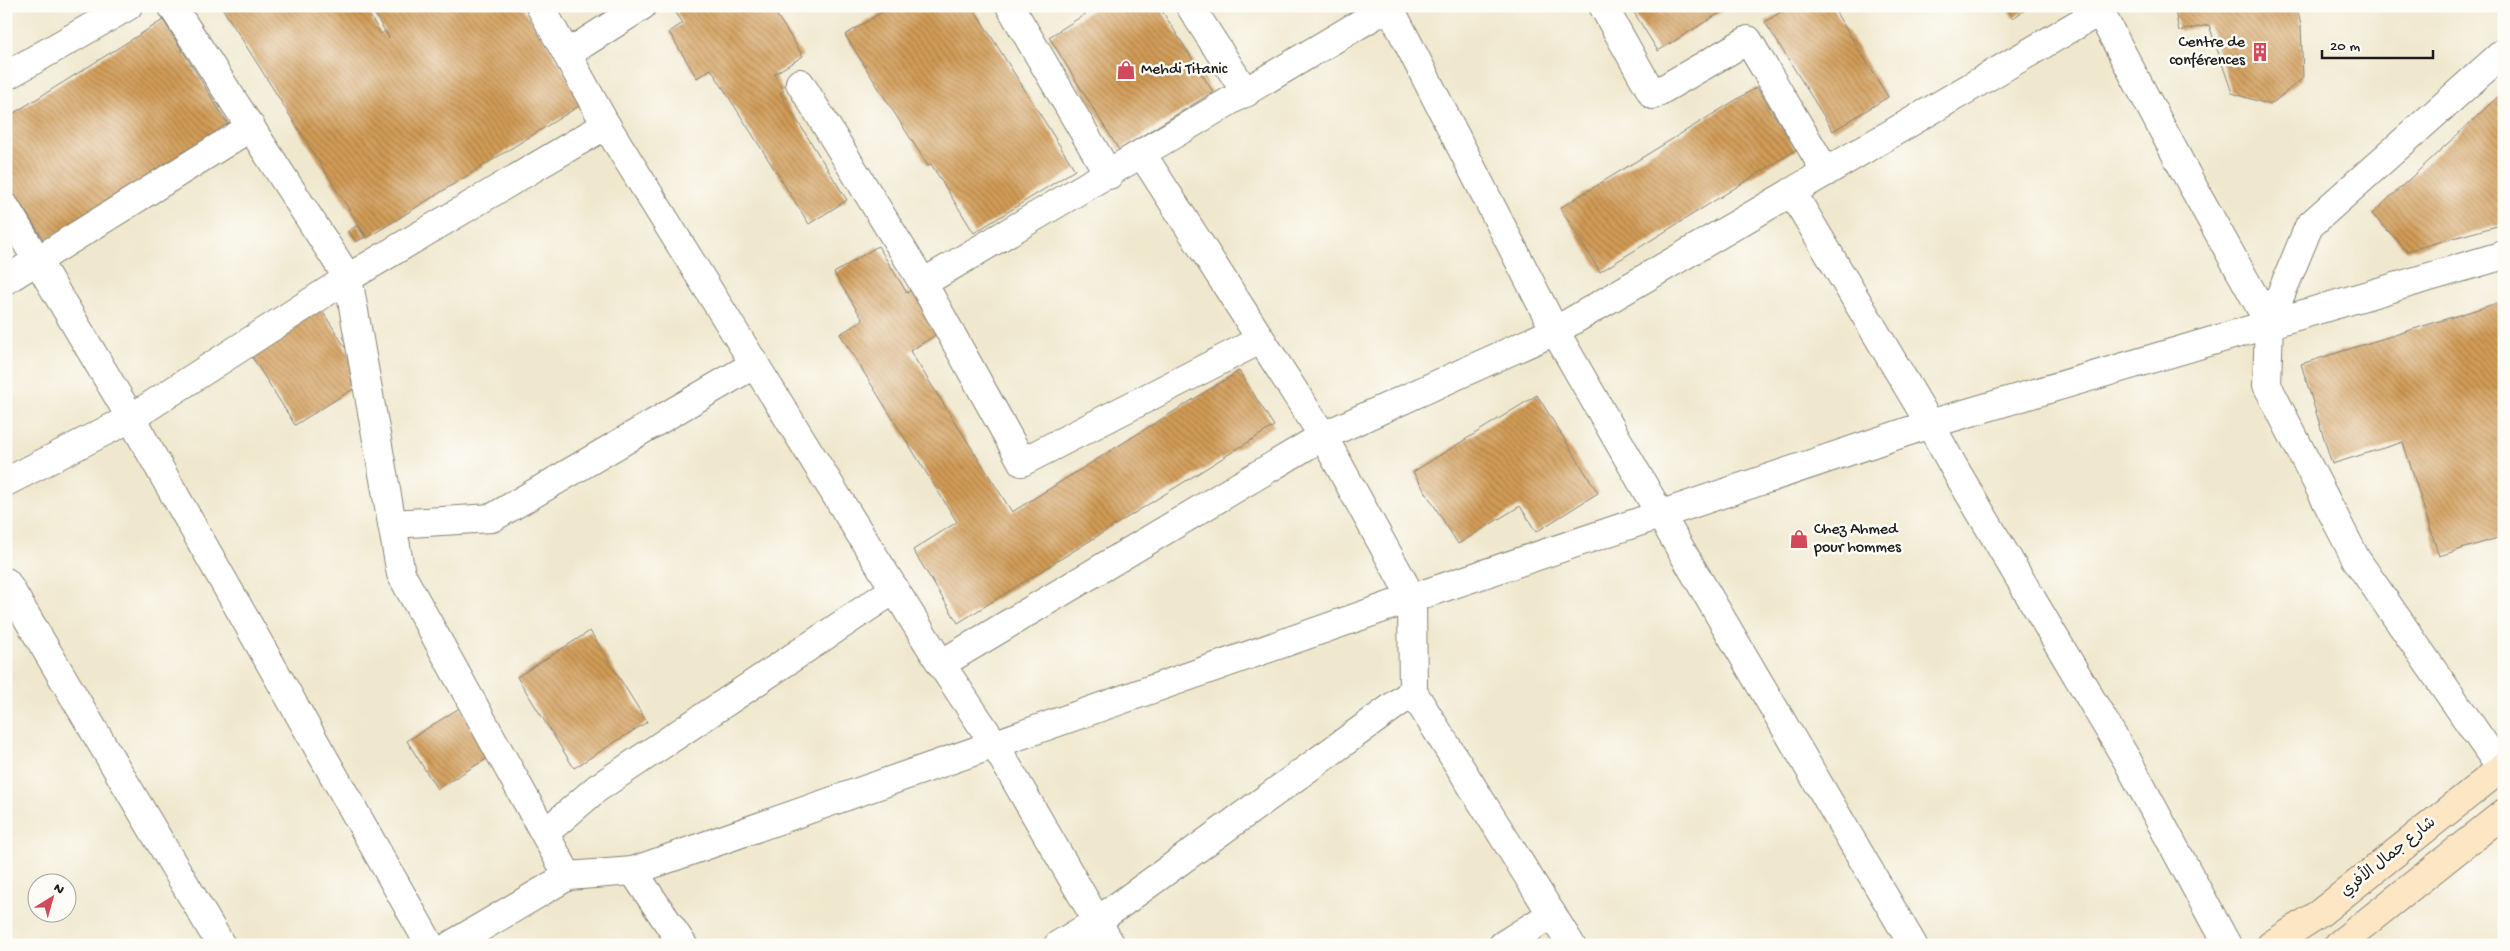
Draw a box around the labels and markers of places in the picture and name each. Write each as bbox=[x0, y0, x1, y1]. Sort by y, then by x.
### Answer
place label: Centre de conférences bbox=[2169, 34, 2246, 71]
building icon: Centre de conférences bbox=[2249, 41, 2271, 63]
shop icon: Mehdi Titanic bbox=[1115, 59, 1137, 81]
place label: Mehdi Titanic bbox=[1141, 61, 1228, 80]
place label: Chez Ahmed pour hommes bbox=[1813, 521, 1902, 558]
shop icon: Chez Ahmed pour hommes bbox=[1788, 528, 1810, 550]

